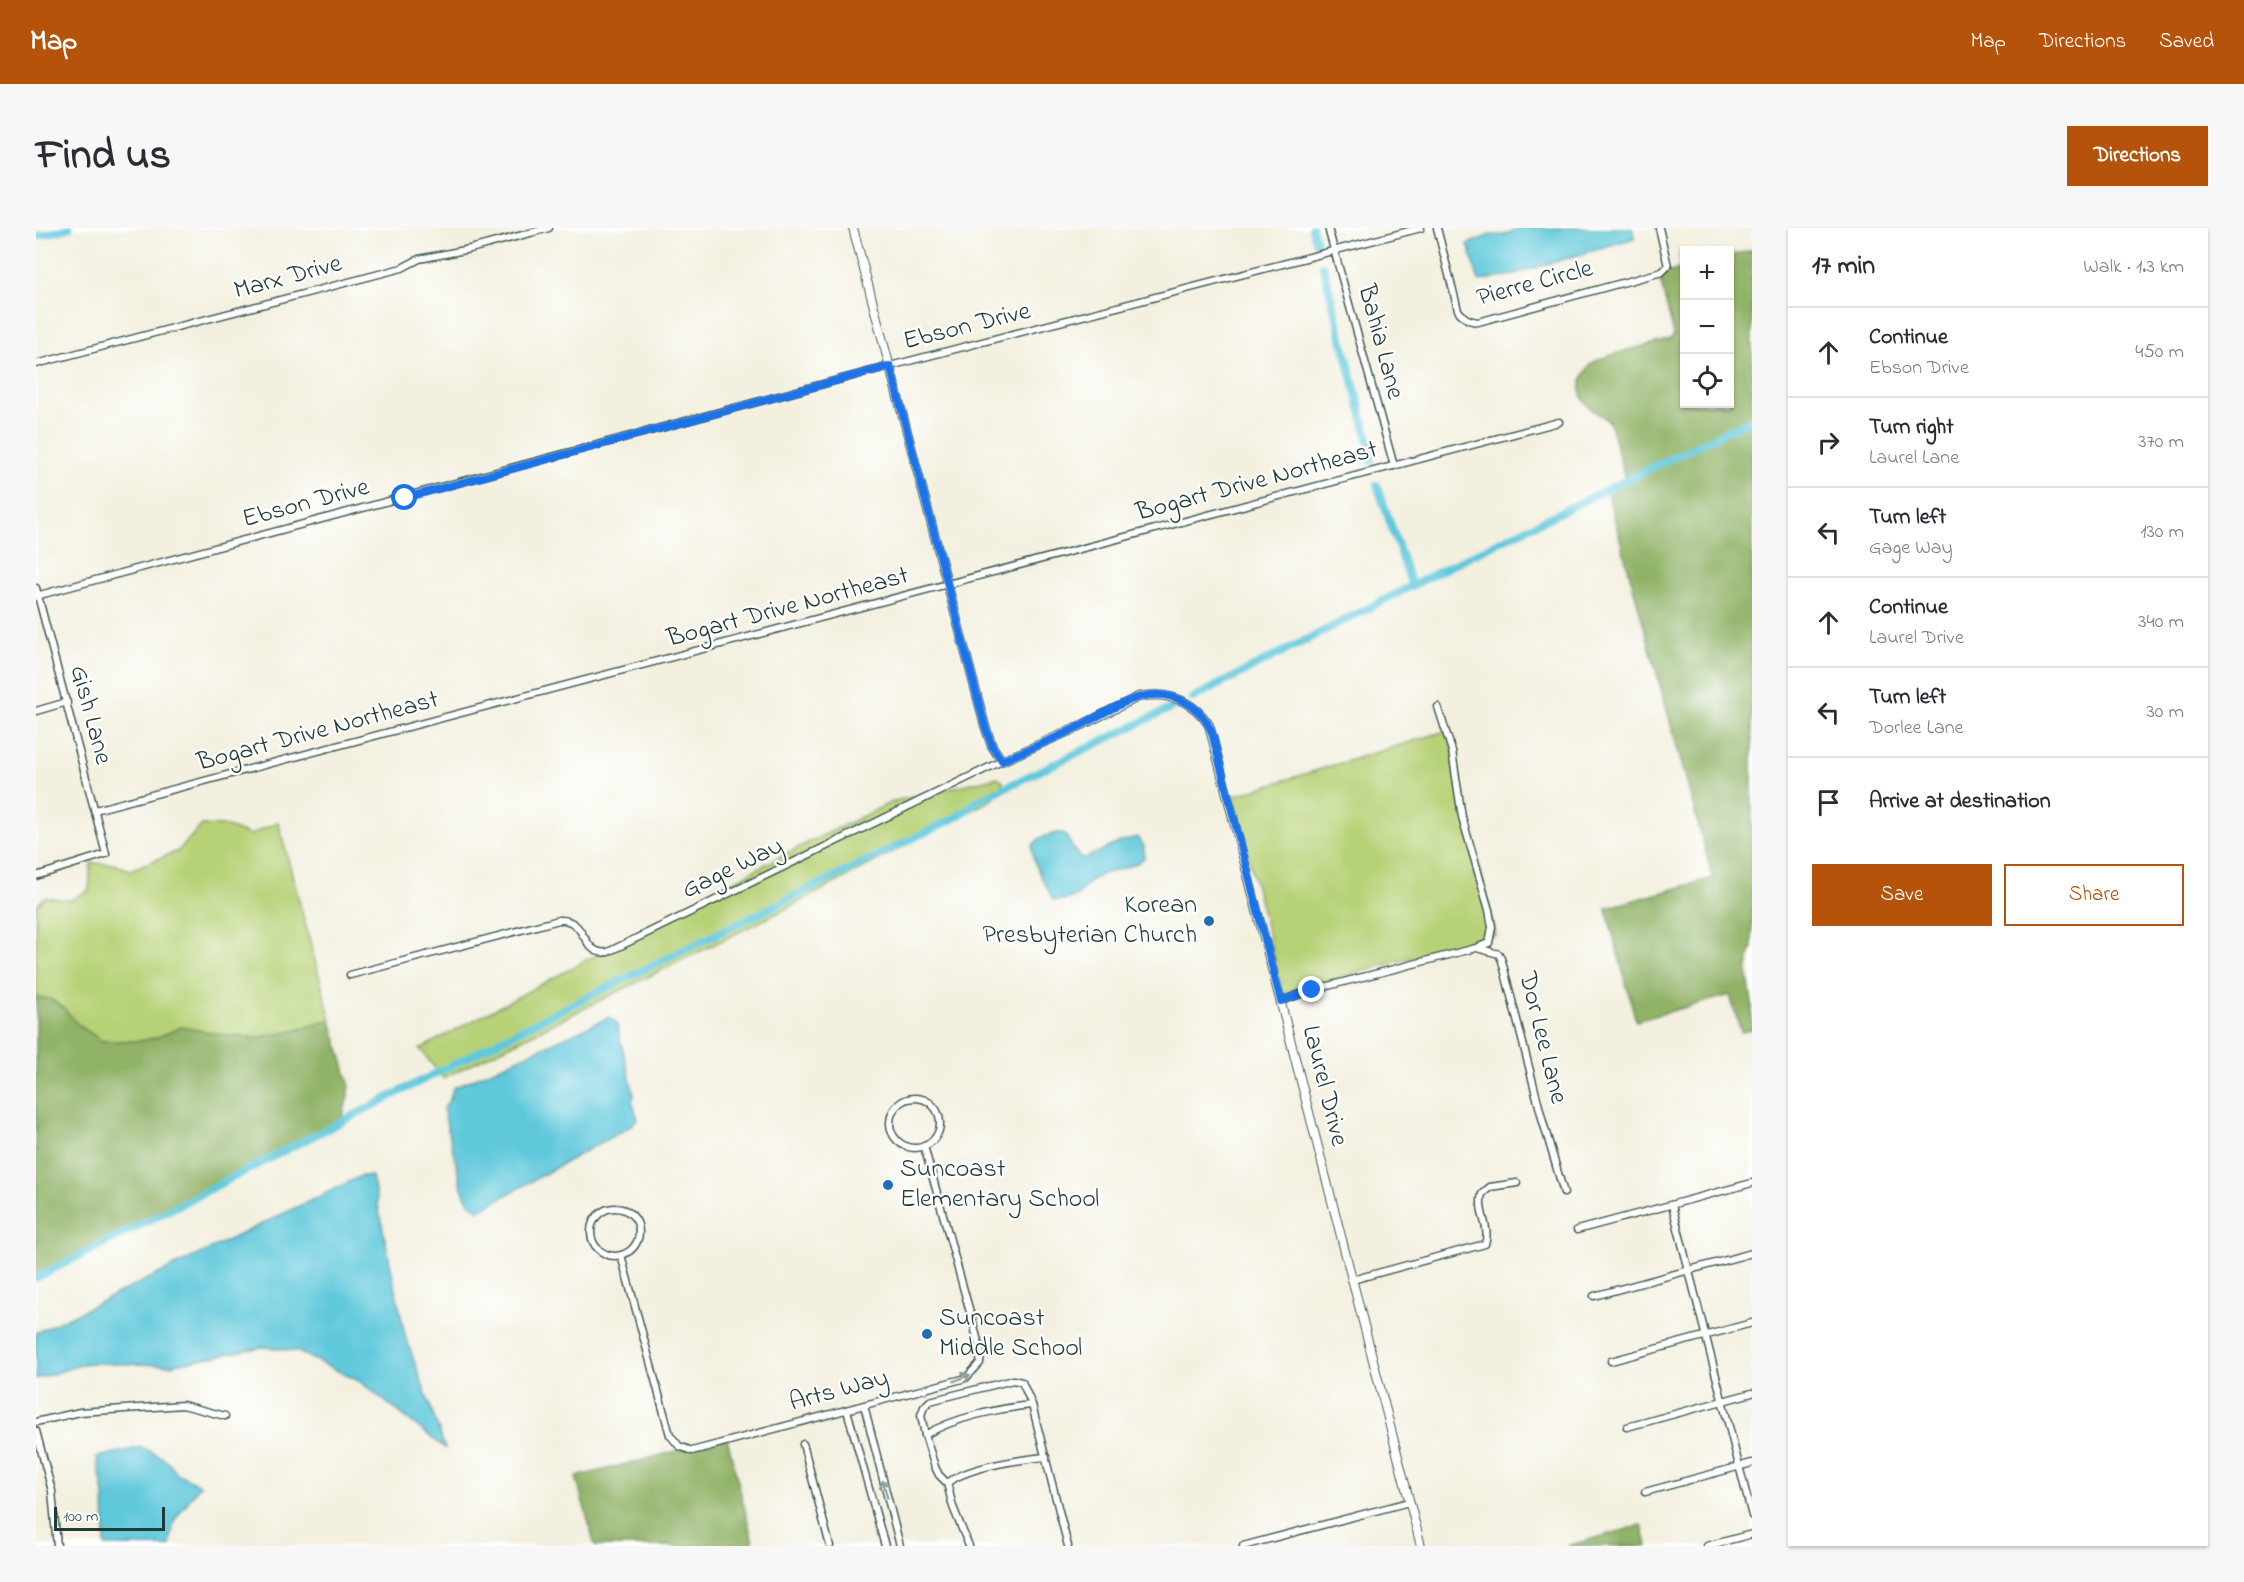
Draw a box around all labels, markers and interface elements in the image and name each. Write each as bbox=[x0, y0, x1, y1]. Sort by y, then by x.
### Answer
text: Map bbox=[30, 22, 77, 63]
text: Map bbox=[1970, 27, 2006, 57]
text: Directions bbox=[2039, 27, 2126, 57]
text: Saved bbox=[2159, 27, 2214, 57]
text: Find us bbox=[36, 126, 171, 187]
button: Directions bbox=[2067, 126, 2208, 186]
street label: Marx Drive bbox=[230, 245, 347, 311]
map controls bbox=[1680, 246, 1734, 408]
button: + bbox=[1680, 246, 1734, 300]
text: 17 min bbox=[1812, 248, 1875, 286]
street label: Pierre Circle bbox=[1473, 250, 1598, 318]
text: Walk · 1.3 km bbox=[2083, 253, 2184, 282]
street label: Bahia Lane bbox=[1346, 279, 1414, 404]
street label: Ebson Drive bbox=[899, 293, 1035, 361]
button: − bbox=[1680, 300, 1734, 354]
text: Continue bbox=[1869, 322, 1948, 354]
icon: ahead bbox=[1812, 336, 1845, 369]
text: 450 m bbox=[2135, 338, 2184, 367]
button: locate bbox=[1680, 354, 1734, 408]
text: Ebson Drive bbox=[1869, 354, 1969, 383]
text: Turn right bbox=[1869, 412, 1954, 444]
icon: right bbox=[1812, 426, 1845, 459]
text: 370 m bbox=[2138, 428, 2184, 457]
street label: Bogart Drive Northeast bbox=[1131, 431, 1382, 533]
text: Laurel Lane bbox=[1869, 444, 1959, 473]
street label: Ebson Drive bbox=[238, 469, 374, 539]
route start bbox=[391, 484, 417, 510]
text: Turn left bbox=[1869, 502, 1946, 534]
icon: left bbox=[1812, 516, 1845, 549]
text: 130 m bbox=[2140, 518, 2184, 547]
text: Gage Way bbox=[1869, 534, 1953, 563]
street label: Bogart Drive Northeast bbox=[662, 557, 913, 659]
text: Continue bbox=[1869, 592, 1948, 624]
icon: ahead bbox=[1812, 606, 1845, 639]
text: 340 m bbox=[2138, 608, 2184, 637]
text: Laurel Drive bbox=[1869, 624, 1964, 653]
street label: Gish Lane bbox=[59, 661, 122, 769]
street label: Bogart Drive Northeast bbox=[192, 681, 443, 783]
text: Turn left bbox=[1869, 682, 1946, 714]
icon: left bbox=[1812, 696, 1845, 729]
text: 30 m bbox=[2147, 698, 2184, 727]
text: Dorlee Lane bbox=[1869, 714, 1964, 743]
icon: arrive bbox=[1812, 786, 1845, 819]
text: Arrive at destination bbox=[1869, 786, 2051, 818]
street label: Gage Way bbox=[676, 828, 790, 910]
button: Save bbox=[1812, 864, 1992, 926]
button: Share bbox=[2004, 864, 2184, 926]
place label: Korean Presbyterian Church bbox=[983, 887, 1197, 955]
marker: Korean Presbyterian Church bbox=[1202, 914, 1216, 928]
street label: Dor Lee Lane bbox=[1507, 967, 1577, 1108]
route end bbox=[1298, 976, 1324, 1002]
street label: Laurel Drive bbox=[1291, 1022, 1357, 1151]
place label: Suncoast Elementary School bbox=[900, 1151, 1099, 1219]
marker: Suncoast Elementary School bbox=[881, 1178, 895, 1192]
place label: Suncoast Middle School bbox=[939, 1300, 1082, 1368]
marker: Suncoast Middle School bbox=[920, 1327, 934, 1341]
street label: Arts Way bbox=[785, 1360, 893, 1422]
one-way arrow bbox=[952, 1372, 970, 1383]
one-way arrow bbox=[878, 1480, 890, 1499]
scale bar bbox=[54, 1504, 165, 1532]
text: 100 m bbox=[63, 1505, 98, 1529]

